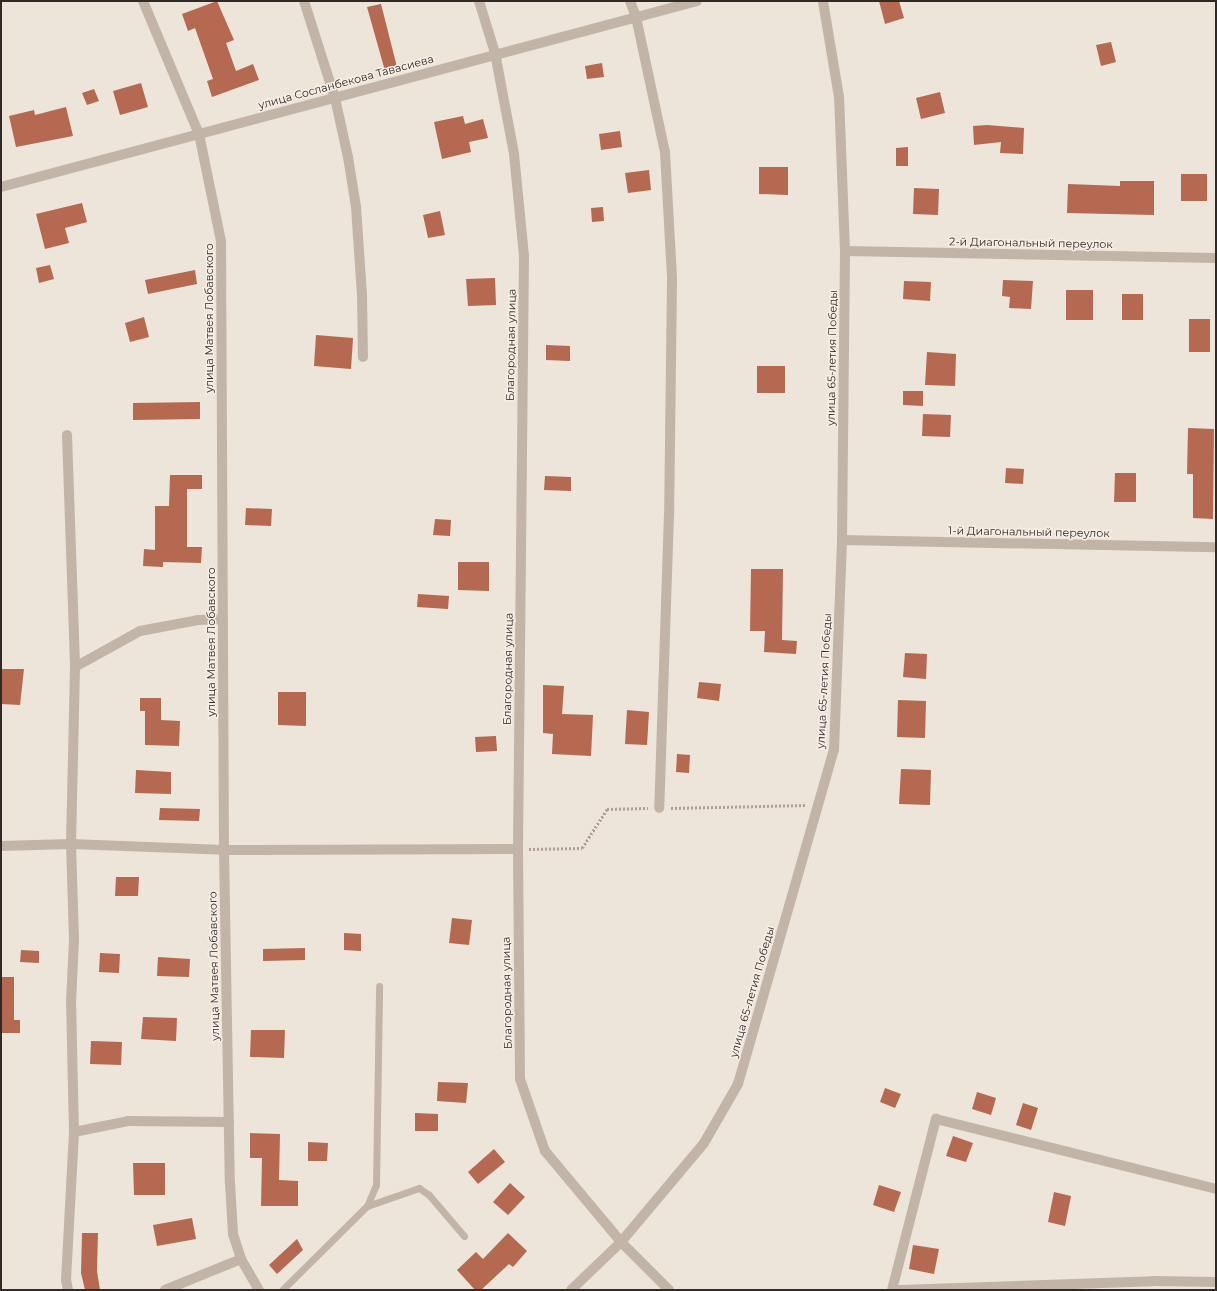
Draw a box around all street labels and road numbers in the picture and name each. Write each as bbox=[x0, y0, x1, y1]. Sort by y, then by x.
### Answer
street label: улица Сосланбекова Тавасиева bbox=[257, 52, 435, 112]
street label: 2-й Диагональный переулок bbox=[949, 235, 1113, 251]
street label: улица Матвея Лобавского bbox=[202, 243, 216, 393]
street label: Благородная улица bbox=[503, 289, 519, 401]
street label: улица 65-летия Победы bbox=[824, 290, 840, 426]
street label: 1-й Диагональный переулок bbox=[948, 524, 1110, 540]
street label: улица Матвея Лобавского bbox=[204, 567, 218, 717]
street label: Благородная улица bbox=[500, 613, 516, 725]
street label: улица 65-летия Победы bbox=[814, 613, 834, 749]
street label: улица Матвея Лобавского bbox=[206, 891, 222, 1041]
street label: улица 65-летия Победы bbox=[727, 925, 777, 1059]
street label: Благородная улица bbox=[499, 937, 515, 1049]

